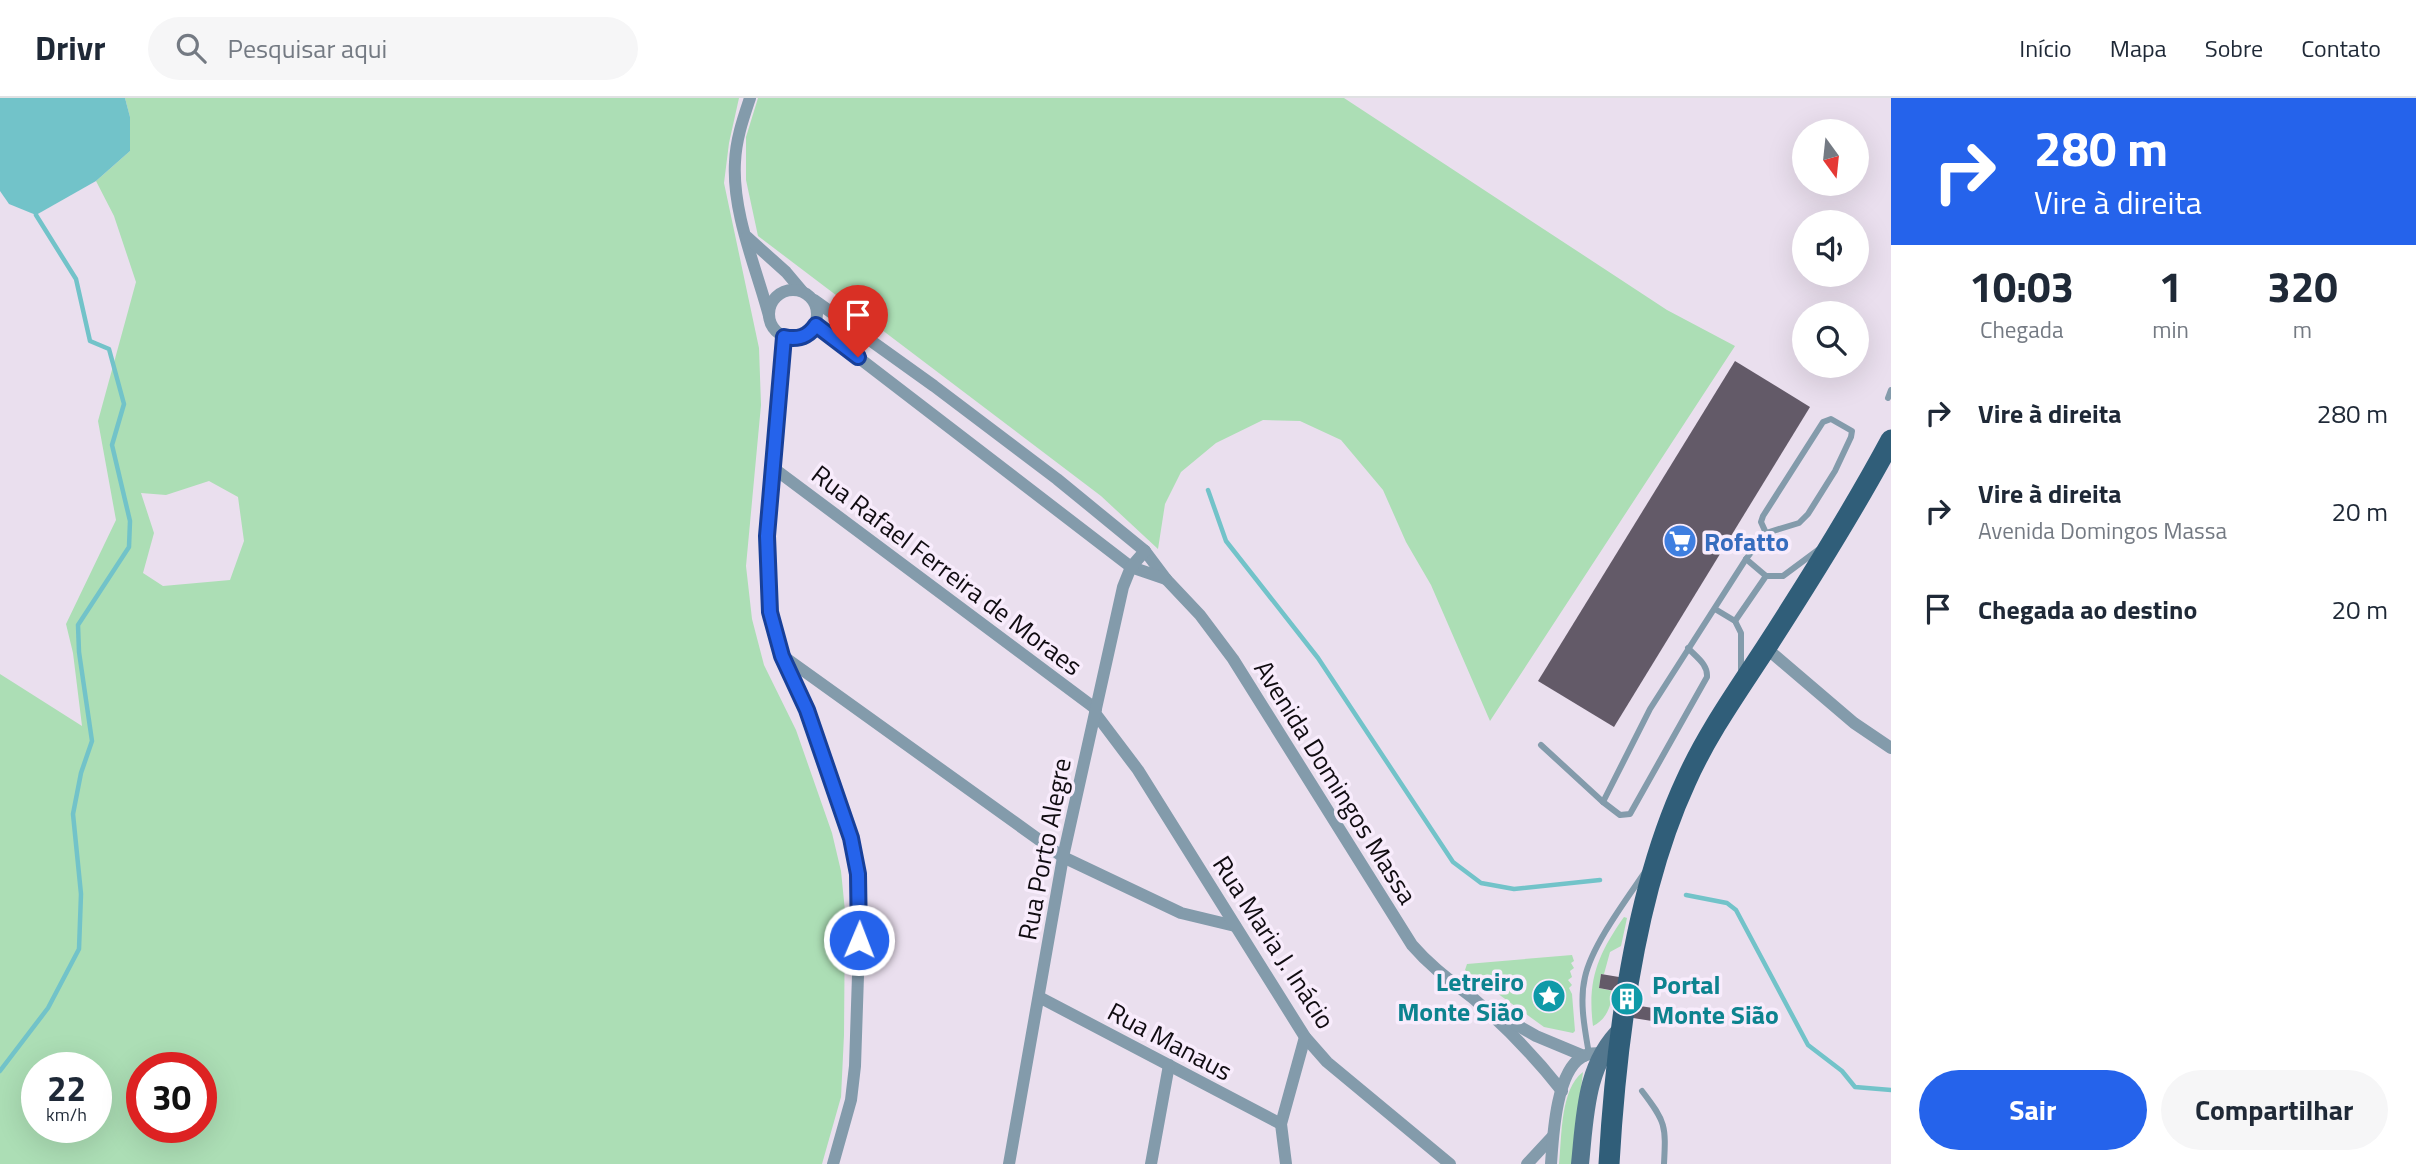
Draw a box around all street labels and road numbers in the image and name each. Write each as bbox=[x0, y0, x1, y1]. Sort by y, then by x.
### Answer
street label: Rua Rafael Ferreira de Moraes bbox=[804, 455, 1090, 685]
street label: Avenida Domingos Massa bbox=[1245, 652, 1427, 912]
street label: Rua Porto Alegre bbox=[1007, 754, 1081, 944]
street label: Rua Maria J. Inácio bbox=[1203, 848, 1345, 1036]
street label: Rua Manaus bbox=[1101, 992, 1239, 1090]

